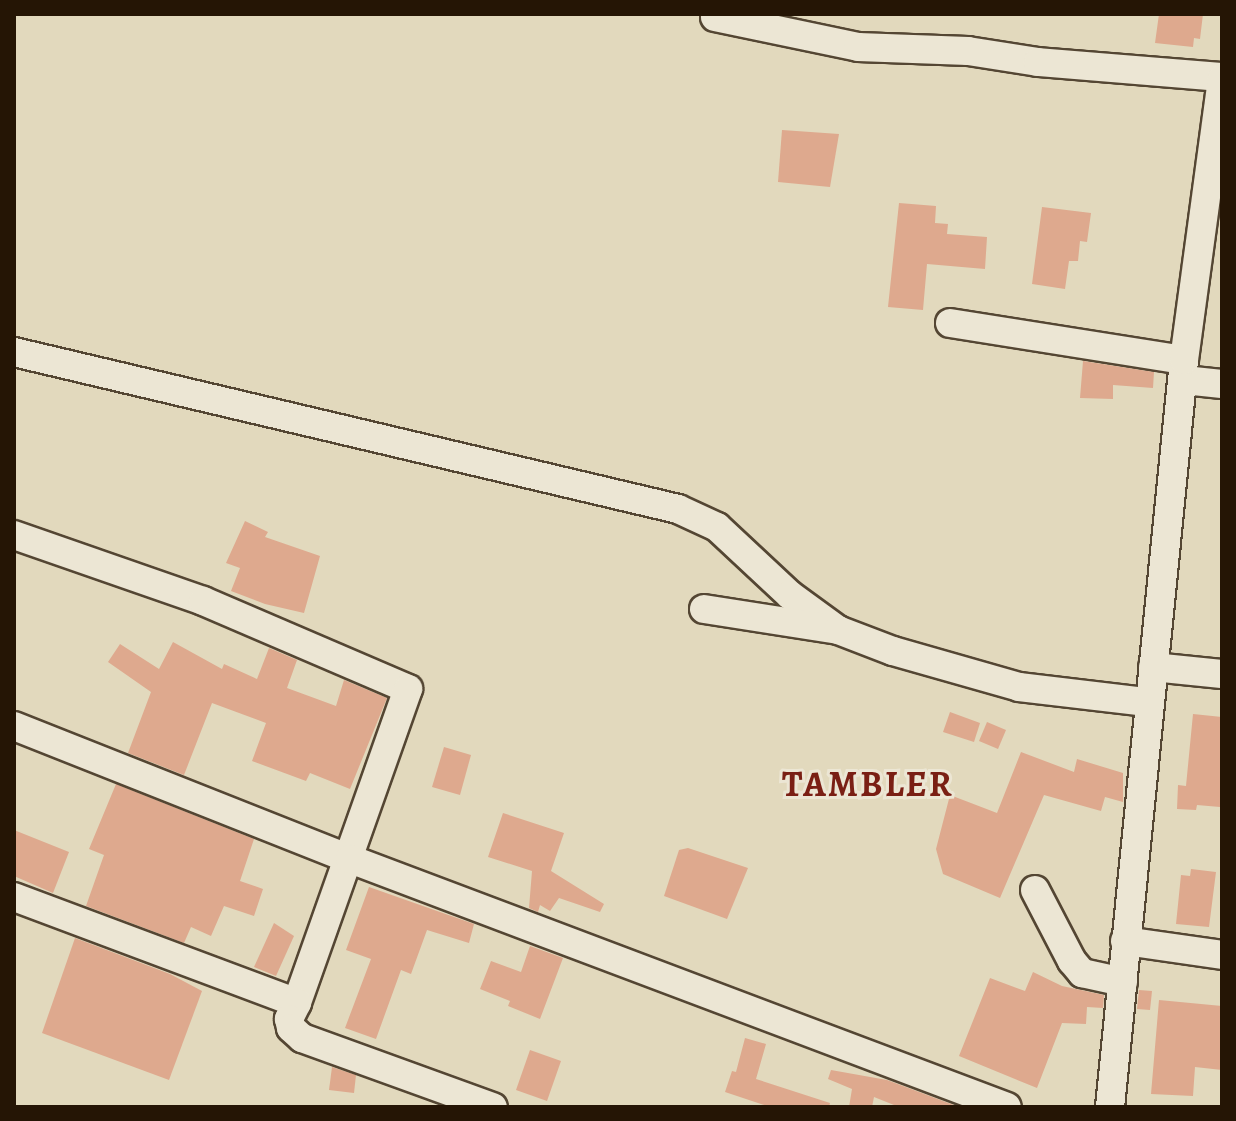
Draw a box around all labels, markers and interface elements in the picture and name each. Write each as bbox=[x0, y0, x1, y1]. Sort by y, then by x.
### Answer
district label: TAMBLER bbox=[782, 762, 954, 806]

